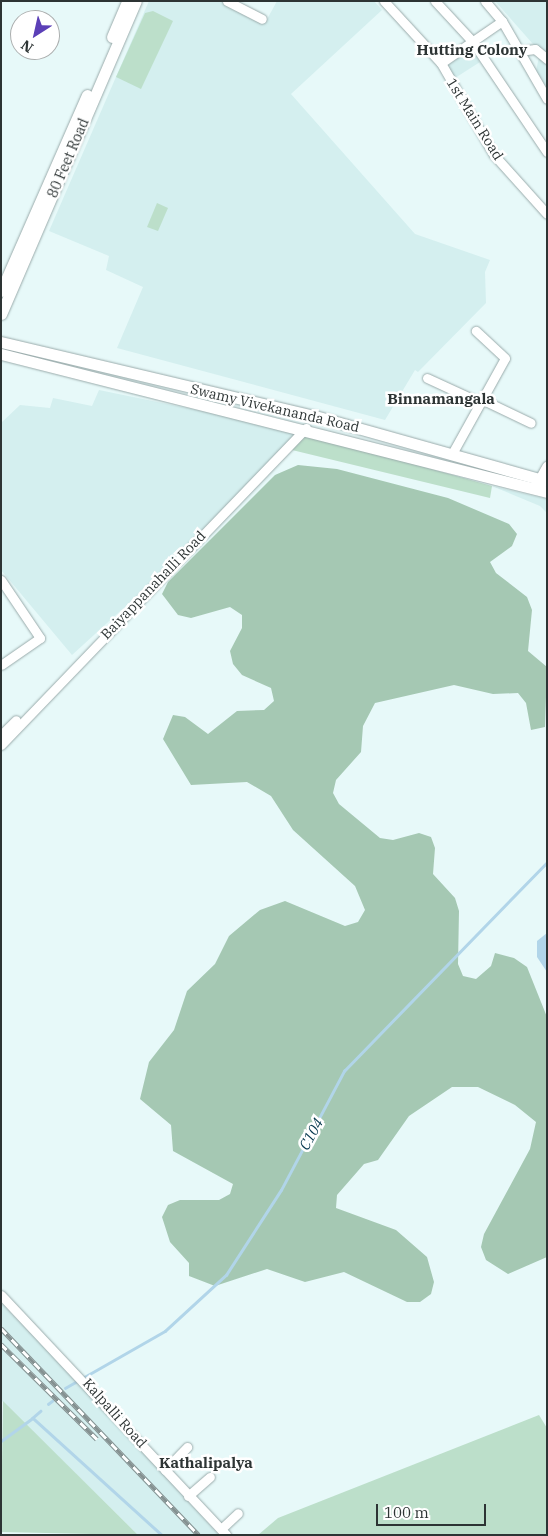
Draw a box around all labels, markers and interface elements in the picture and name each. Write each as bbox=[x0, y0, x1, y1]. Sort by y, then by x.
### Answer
north arrow bbox=[10, 10, 60, 60]
text: N bbox=[17, 36, 37, 57]
district label: Hutting Colony bbox=[417, 41, 527, 59]
street label: 1st Main Road bbox=[443, 75, 507, 163]
street label: 80 Feet Road bbox=[44, 116, 92, 200]
street label: Swamy Vivekananda Road bbox=[189, 380, 361, 436]
district label: Binnamangala bbox=[387, 390, 495, 408]
street label: Baiyappanahalli Road bbox=[97, 527, 209, 643]
water label: C104 bbox=[295, 1115, 327, 1153]
street label: Kalpalli Road bbox=[80, 1375, 150, 1451]
district label: Kathalipalya bbox=[159, 1454, 253, 1472]
scale bar bbox=[378, 1494, 488, 1526]
text: 100 m bbox=[384, 1503, 429, 1522]

